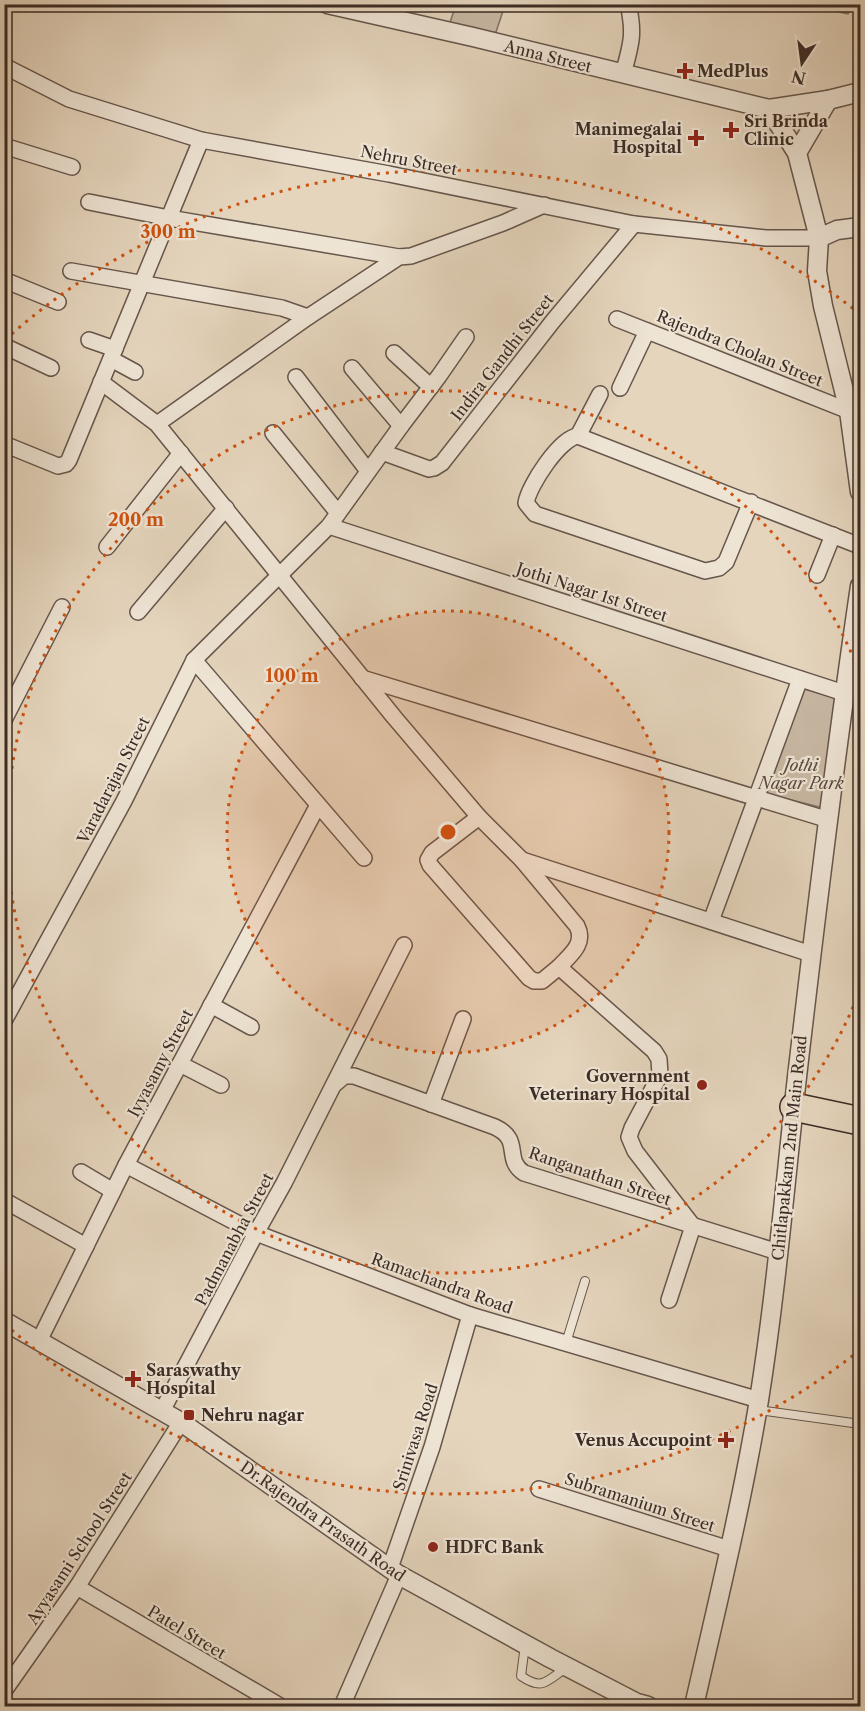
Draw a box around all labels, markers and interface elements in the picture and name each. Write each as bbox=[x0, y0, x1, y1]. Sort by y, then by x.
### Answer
north arrow bbox=[772, 33, 832, 93]
street label: Anna Street bbox=[501, 35, 594, 77]
place label: MedPlus bbox=[697, 61, 769, 81]
marker: MedPlus bbox=[678, 64, 692, 78]
text: N bbox=[790, 66, 808, 89]
place label: Sri Brinda Clinic bbox=[744, 111, 829, 149]
place label: Manimegalai Hospital bbox=[575, 119, 682, 157]
marker: Sri Brinda Clinic bbox=[722, 121, 740, 139]
marker: Manimegalai Hospital bbox=[687, 129, 705, 147]
street label: Nehru Street bbox=[359, 141, 459, 179]
text: 300 m bbox=[140, 221, 196, 243]
street label: Indira Gandhi Street bbox=[446, 289, 558, 424]
street label: Rajendra Cholan Street bbox=[654, 305, 826, 391]
text: 200 m bbox=[108, 509, 164, 531]
street label: Jothi Nagar 1st Street bbox=[511, 557, 670, 626]
text: 100 m bbox=[265, 665, 319, 687]
street label: Varadarajan Street bbox=[72, 713, 154, 848]
park label: Jothi Nagar Park bbox=[756, 755, 844, 793]
centre of rings bbox=[438, 822, 458, 842]
street label: Iyyasamy Street bbox=[123, 1005, 197, 1120]
street label: Chitlapakkam 2nd Main Road bbox=[767, 1034, 811, 1262]
place label: Government Veterinary Hospital bbox=[528, 1066, 691, 1104]
marker: Government Veterinary Hospital bbox=[695, 1078, 709, 1092]
street label: Ranganathan Street bbox=[526, 1142, 674, 1210]
street label: Padmanabha Street bbox=[190, 1169, 278, 1309]
street label: Ramachandra Road bbox=[369, 1248, 516, 1318]
place label: Saraswathy Hospital bbox=[146, 1360, 242, 1398]
marker: Saraswathy Hospital bbox=[124, 1370, 142, 1388]
street label: Srinivasa Road bbox=[388, 1381, 442, 1493]
place label: Nehru nagar bbox=[201, 1405, 304, 1425]
marker: Nehru nagar bbox=[182, 1408, 196, 1422]
place label: Venus Accupoint bbox=[574, 1430, 713, 1450]
marker: Venus Accupoint bbox=[717, 1431, 735, 1449]
street label: Dr.Rajendra Prasath Road bbox=[237, 1456, 410, 1586]
street label: Ayyasami School Street bbox=[22, 1468, 136, 1629]
street label: Subramanium Street bbox=[562, 1468, 718, 1536]
place label: HDFC Bank bbox=[445, 1537, 544, 1557]
marker: HDFC Bank bbox=[426, 1540, 440, 1554]
street label: Patel Street bbox=[144, 1601, 230, 1663]

